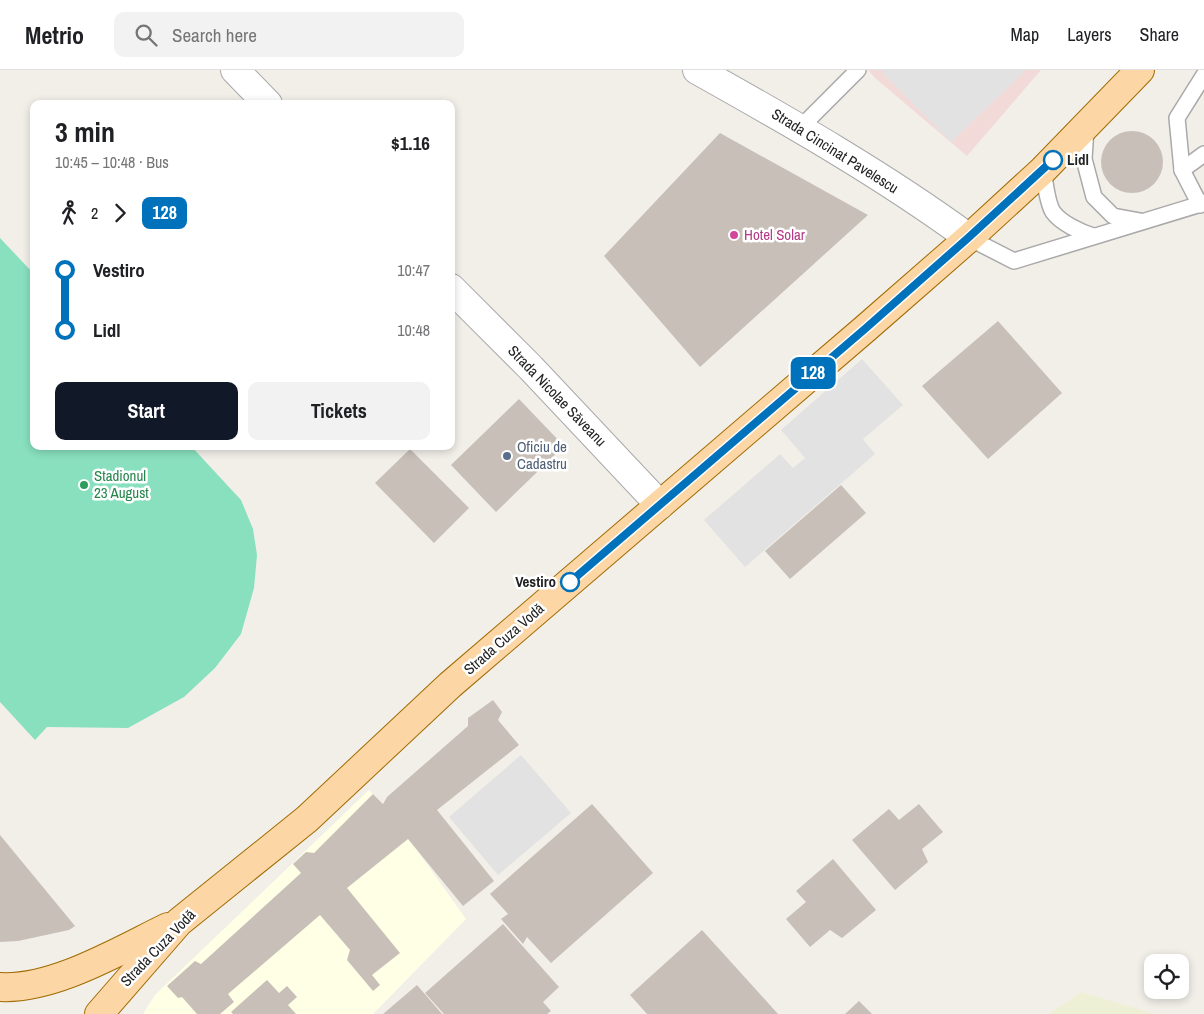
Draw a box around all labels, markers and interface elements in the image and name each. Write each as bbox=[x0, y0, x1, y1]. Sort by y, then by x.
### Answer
search box bbox=[114, 12, 464, 57]
text: Metrio bbox=[25, 19, 84, 51]
icon: search bbox=[132, 21, 160, 49]
text: Search here bbox=[172, 22, 257, 48]
text: Map bbox=[1011, 22, 1039, 47]
text: Layers bbox=[1067, 22, 1112, 47]
text: Share bbox=[1140, 22, 1179, 47]
street label: Strada Cincinat Pavelescu bbox=[768, 103, 903, 198]
text: 3 min bbox=[55, 113, 115, 151]
text: $1.16 bbox=[391, 130, 430, 156]
place label: Lidl bbox=[1067, 149, 1089, 170]
marker: Lidl bbox=[1043, 150, 1063, 170]
text: 10:45 – 10:48 · Bus bbox=[55, 151, 169, 173]
icon: walk bbox=[55, 199, 83, 227]
icon: forward bbox=[106, 199, 134, 227]
text: 128 bbox=[152, 200, 177, 225]
text: 2 bbox=[91, 202, 98, 224]
place label: Hotel Solar bbox=[744, 224, 805, 245]
marker: Hotel Solar bbox=[728, 229, 740, 241]
text: Vestiro bbox=[93, 257, 145, 283]
text: 10:47 bbox=[397, 259, 430, 281]
text: Lidl bbox=[93, 317, 121, 343]
text: 10:48 bbox=[397, 319, 430, 341]
street label: Strada Nicolae Săveanu bbox=[503, 340, 611, 451]
line badge: 128 bbox=[784, 357, 842, 389]
text: 128 bbox=[801, 360, 825, 385]
button: Start bbox=[55, 382, 238, 440]
button: Tickets bbox=[248, 382, 430, 440]
place label: Oficiu de Cadastru bbox=[517, 436, 567, 474]
marker: Oficiu de Cadastru bbox=[501, 450, 513, 462]
place label: Stadionul 23 August bbox=[94, 465, 149, 503]
marker: Stadionul 23 August bbox=[78, 479, 90, 491]
place label: Vestiro bbox=[515, 571, 556, 592]
marker: Vestiro bbox=[560, 572, 580, 592]
street label: Strada Cuza Vodă bbox=[459, 598, 548, 679]
street label: Strada Cuza Vodă bbox=[115, 904, 200, 991]
map controls bbox=[1144, 954, 1189, 999]
button: locate bbox=[1144, 954, 1189, 999]

